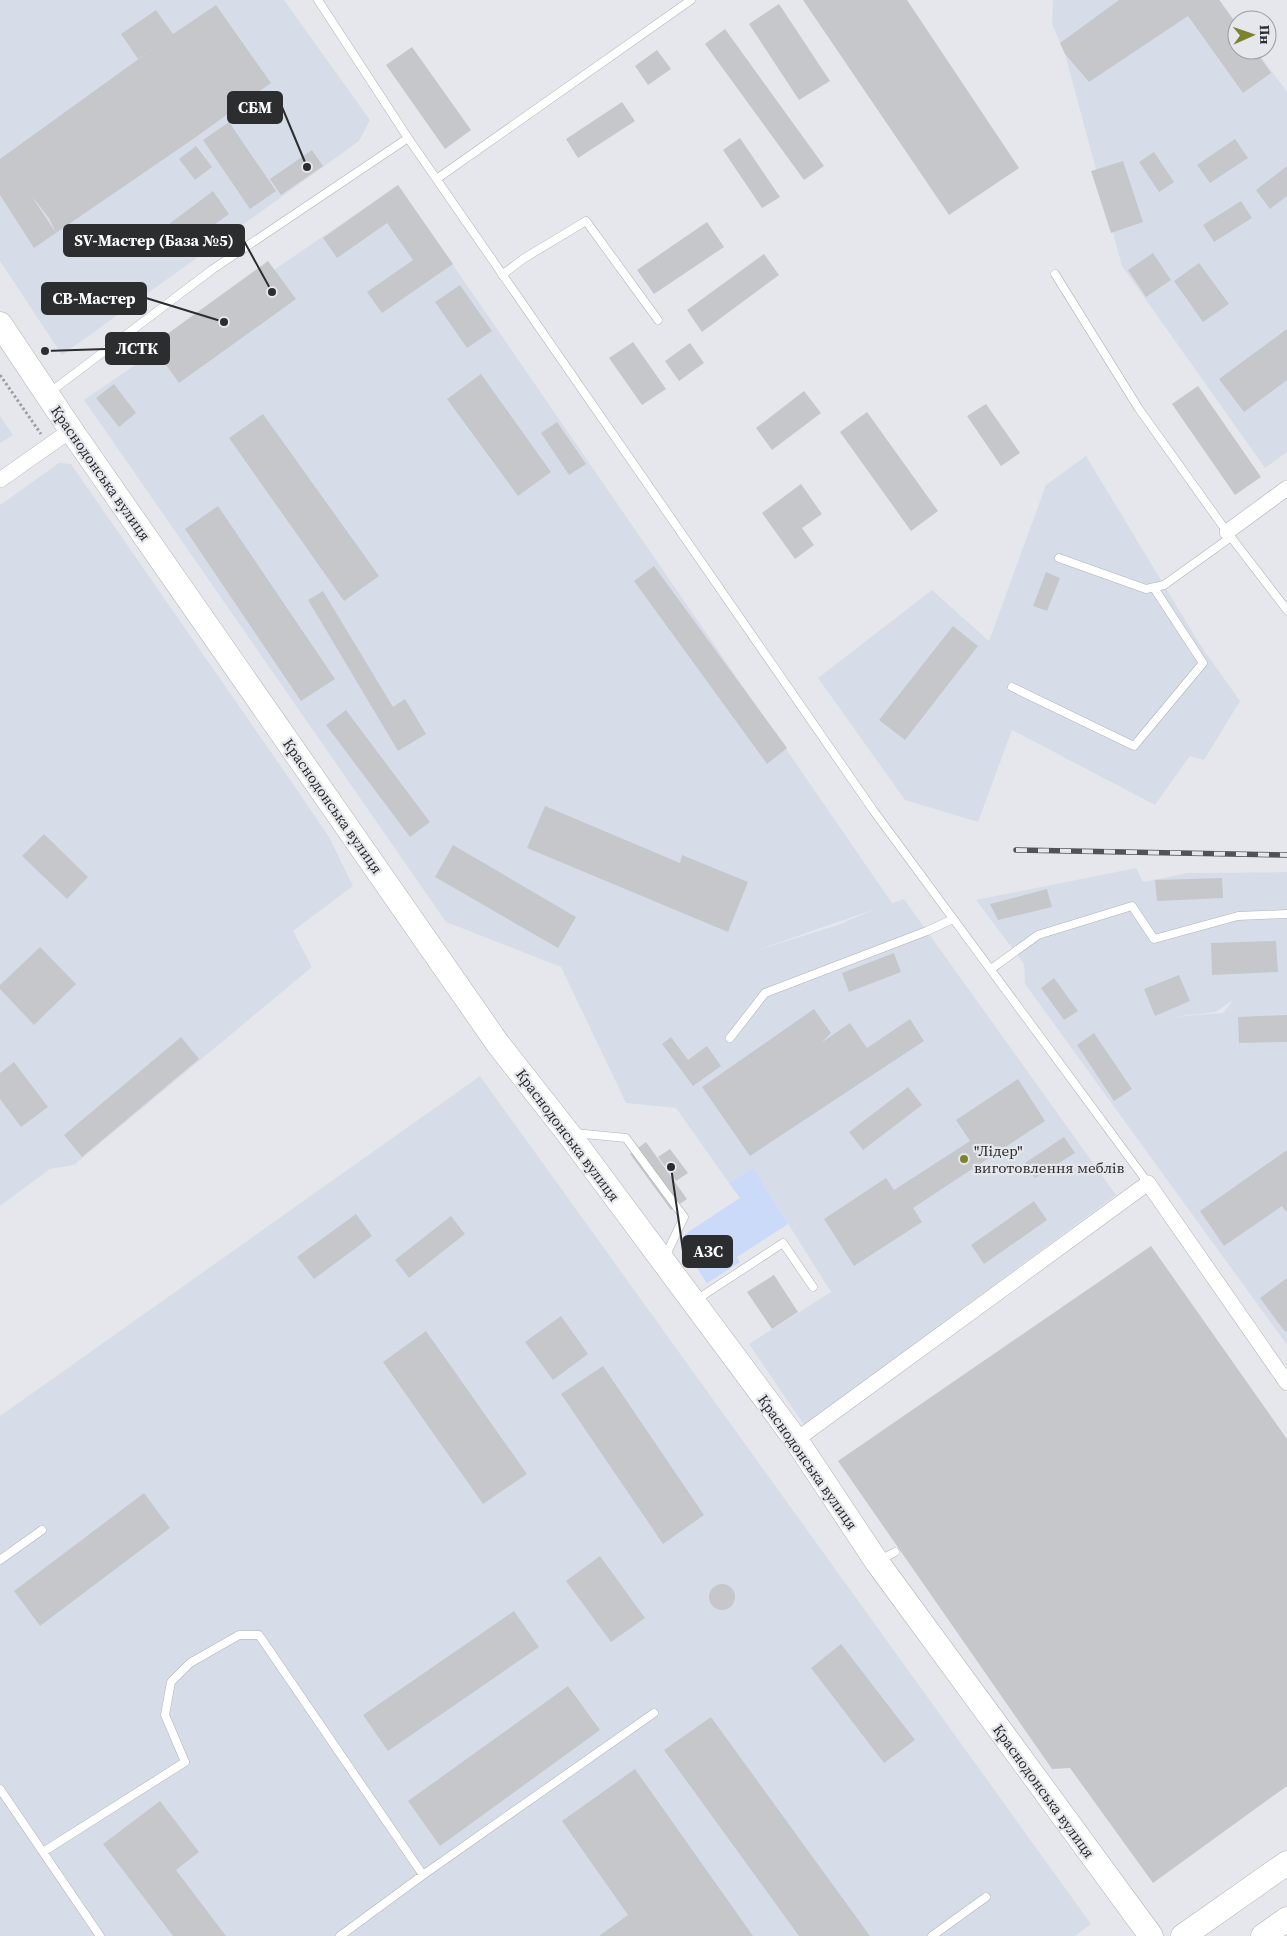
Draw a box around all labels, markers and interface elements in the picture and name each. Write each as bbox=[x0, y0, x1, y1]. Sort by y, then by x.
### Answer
north arrow bbox=[1227, 10, 1277, 60]
text: Пн bbox=[1255, 24, 1275, 45]
callout: СБМ bbox=[228, 92, 282, 123]
text: СБМ bbox=[238, 96, 272, 118]
callout: SV-Мастер (База №5) bbox=[64, 225, 244, 256]
text: SV-Мастер (База №5) bbox=[74, 229, 234, 251]
callout: СВ-Мастер bbox=[42, 283, 146, 314]
text: СВ-Мастер bbox=[52, 287, 136, 309]
callout: ЛСТК bbox=[106, 333, 169, 364]
text: ЛСТК bbox=[116, 337, 159, 359]
street label: Краснодонська вулиця bbox=[46, 401, 156, 545]
street label: Краснодонська вулиця bbox=[278, 734, 388, 878]
street label: Краснодонська вулиця bbox=[511, 1064, 625, 1206]
place label: "Лідер" виготовлення меблів bbox=[974, 1140, 1125, 1178]
marker: "Лідер" виготовлення меблів bbox=[958, 1153, 970, 1165]
callout: АЗС bbox=[683, 1236, 732, 1267]
text: АЗС bbox=[693, 1240, 723, 1262]
street label: Краснодонська вулиця bbox=[753, 1390, 863, 1534]
street label: Краснодонська вулиця bbox=[988, 1720, 1100, 1862]

